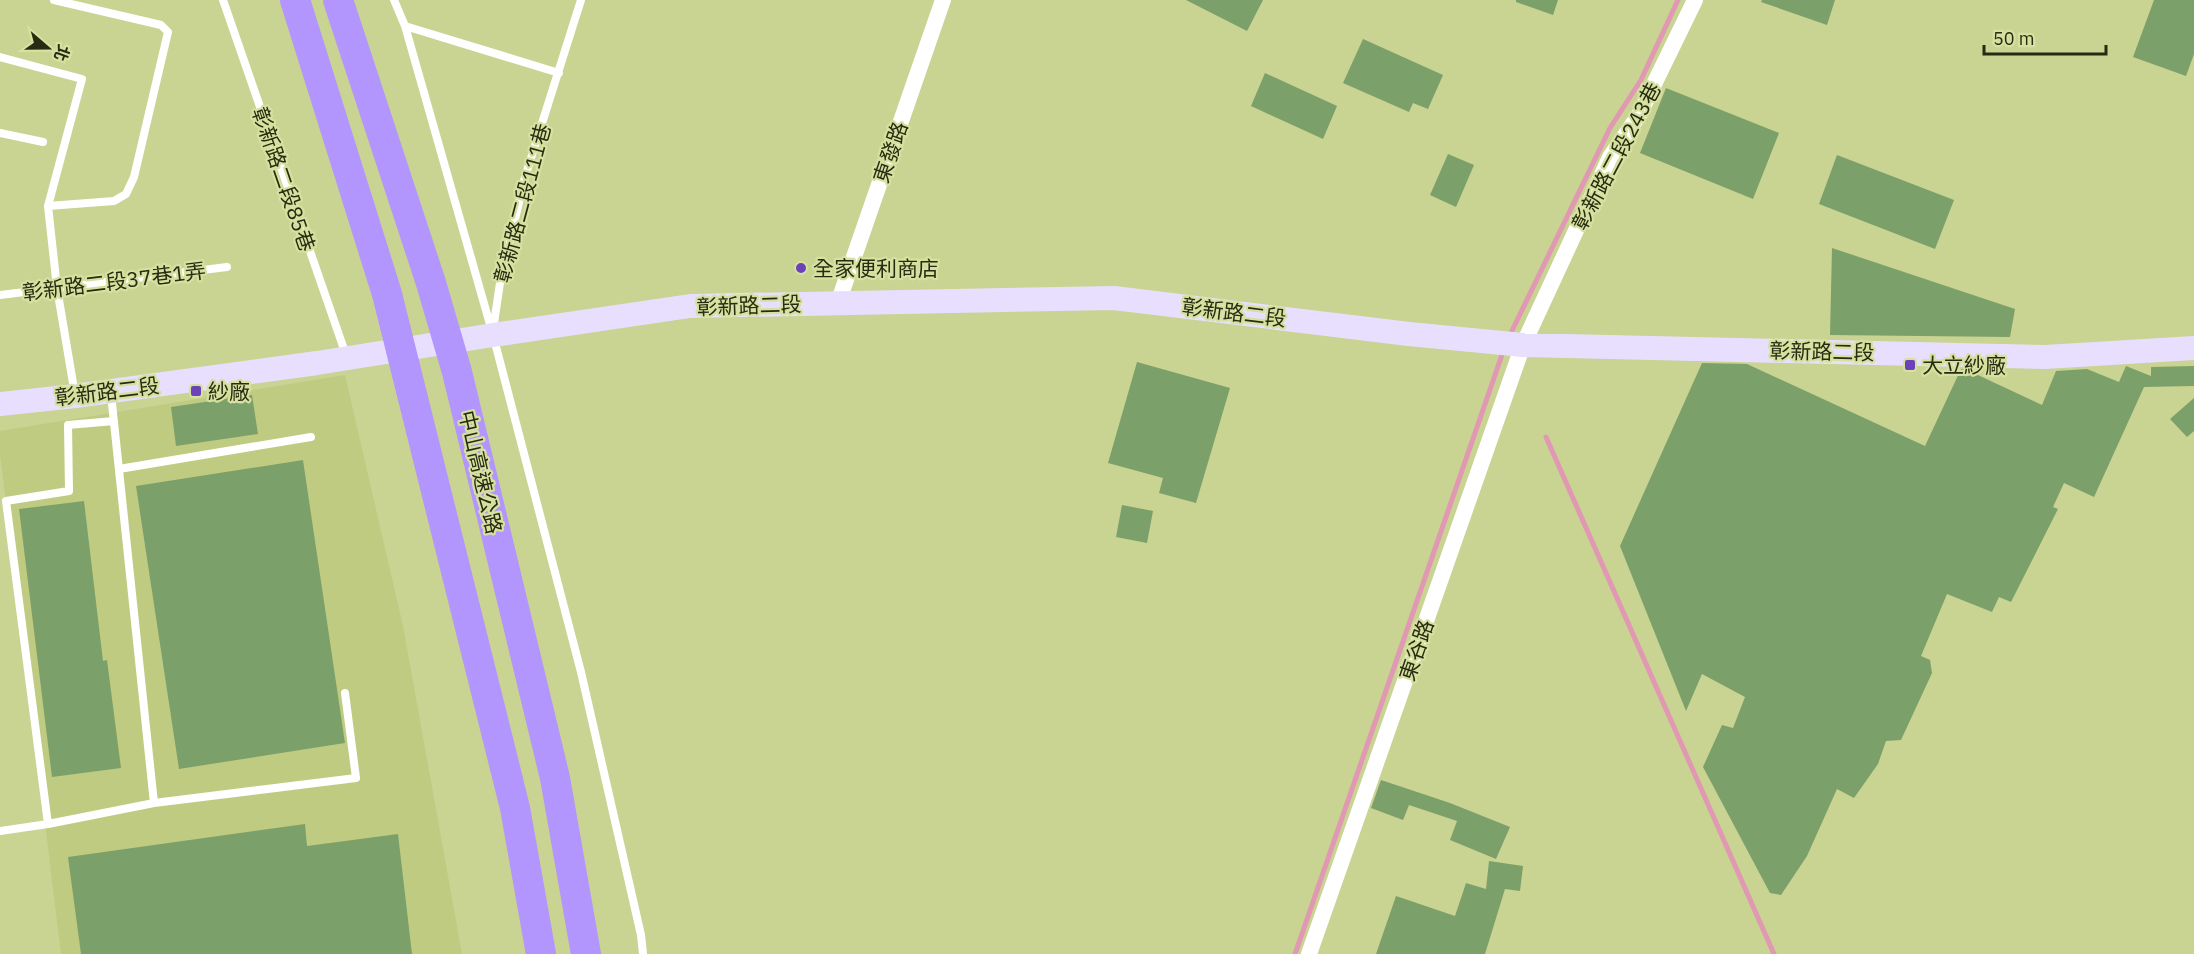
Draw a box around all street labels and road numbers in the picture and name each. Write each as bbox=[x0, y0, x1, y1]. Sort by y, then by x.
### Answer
street label: 彰新路二段243巷 bbox=[1565, 77, 1667, 235]
street label: 彰新路二段85巷 bbox=[246, 103, 322, 255]
street label: 東發路 bbox=[867, 118, 913, 186]
street label: 彰新路二段111巷 bbox=[487, 120, 557, 286]
street label: 彰新路二段37巷1弄 bbox=[21, 256, 207, 306]
street label: 彰新路二段 bbox=[696, 289, 802, 321]
street label: 彰新路二段 bbox=[1180, 292, 1288, 332]
street label: 彰新路二段 bbox=[1769, 336, 1875, 366]
street label: 彰新路二段 bbox=[53, 371, 161, 411]
street label: 中山高速公路 bbox=[453, 407, 509, 537]
street label: 東谷路 bbox=[1393, 616, 1439, 684]

